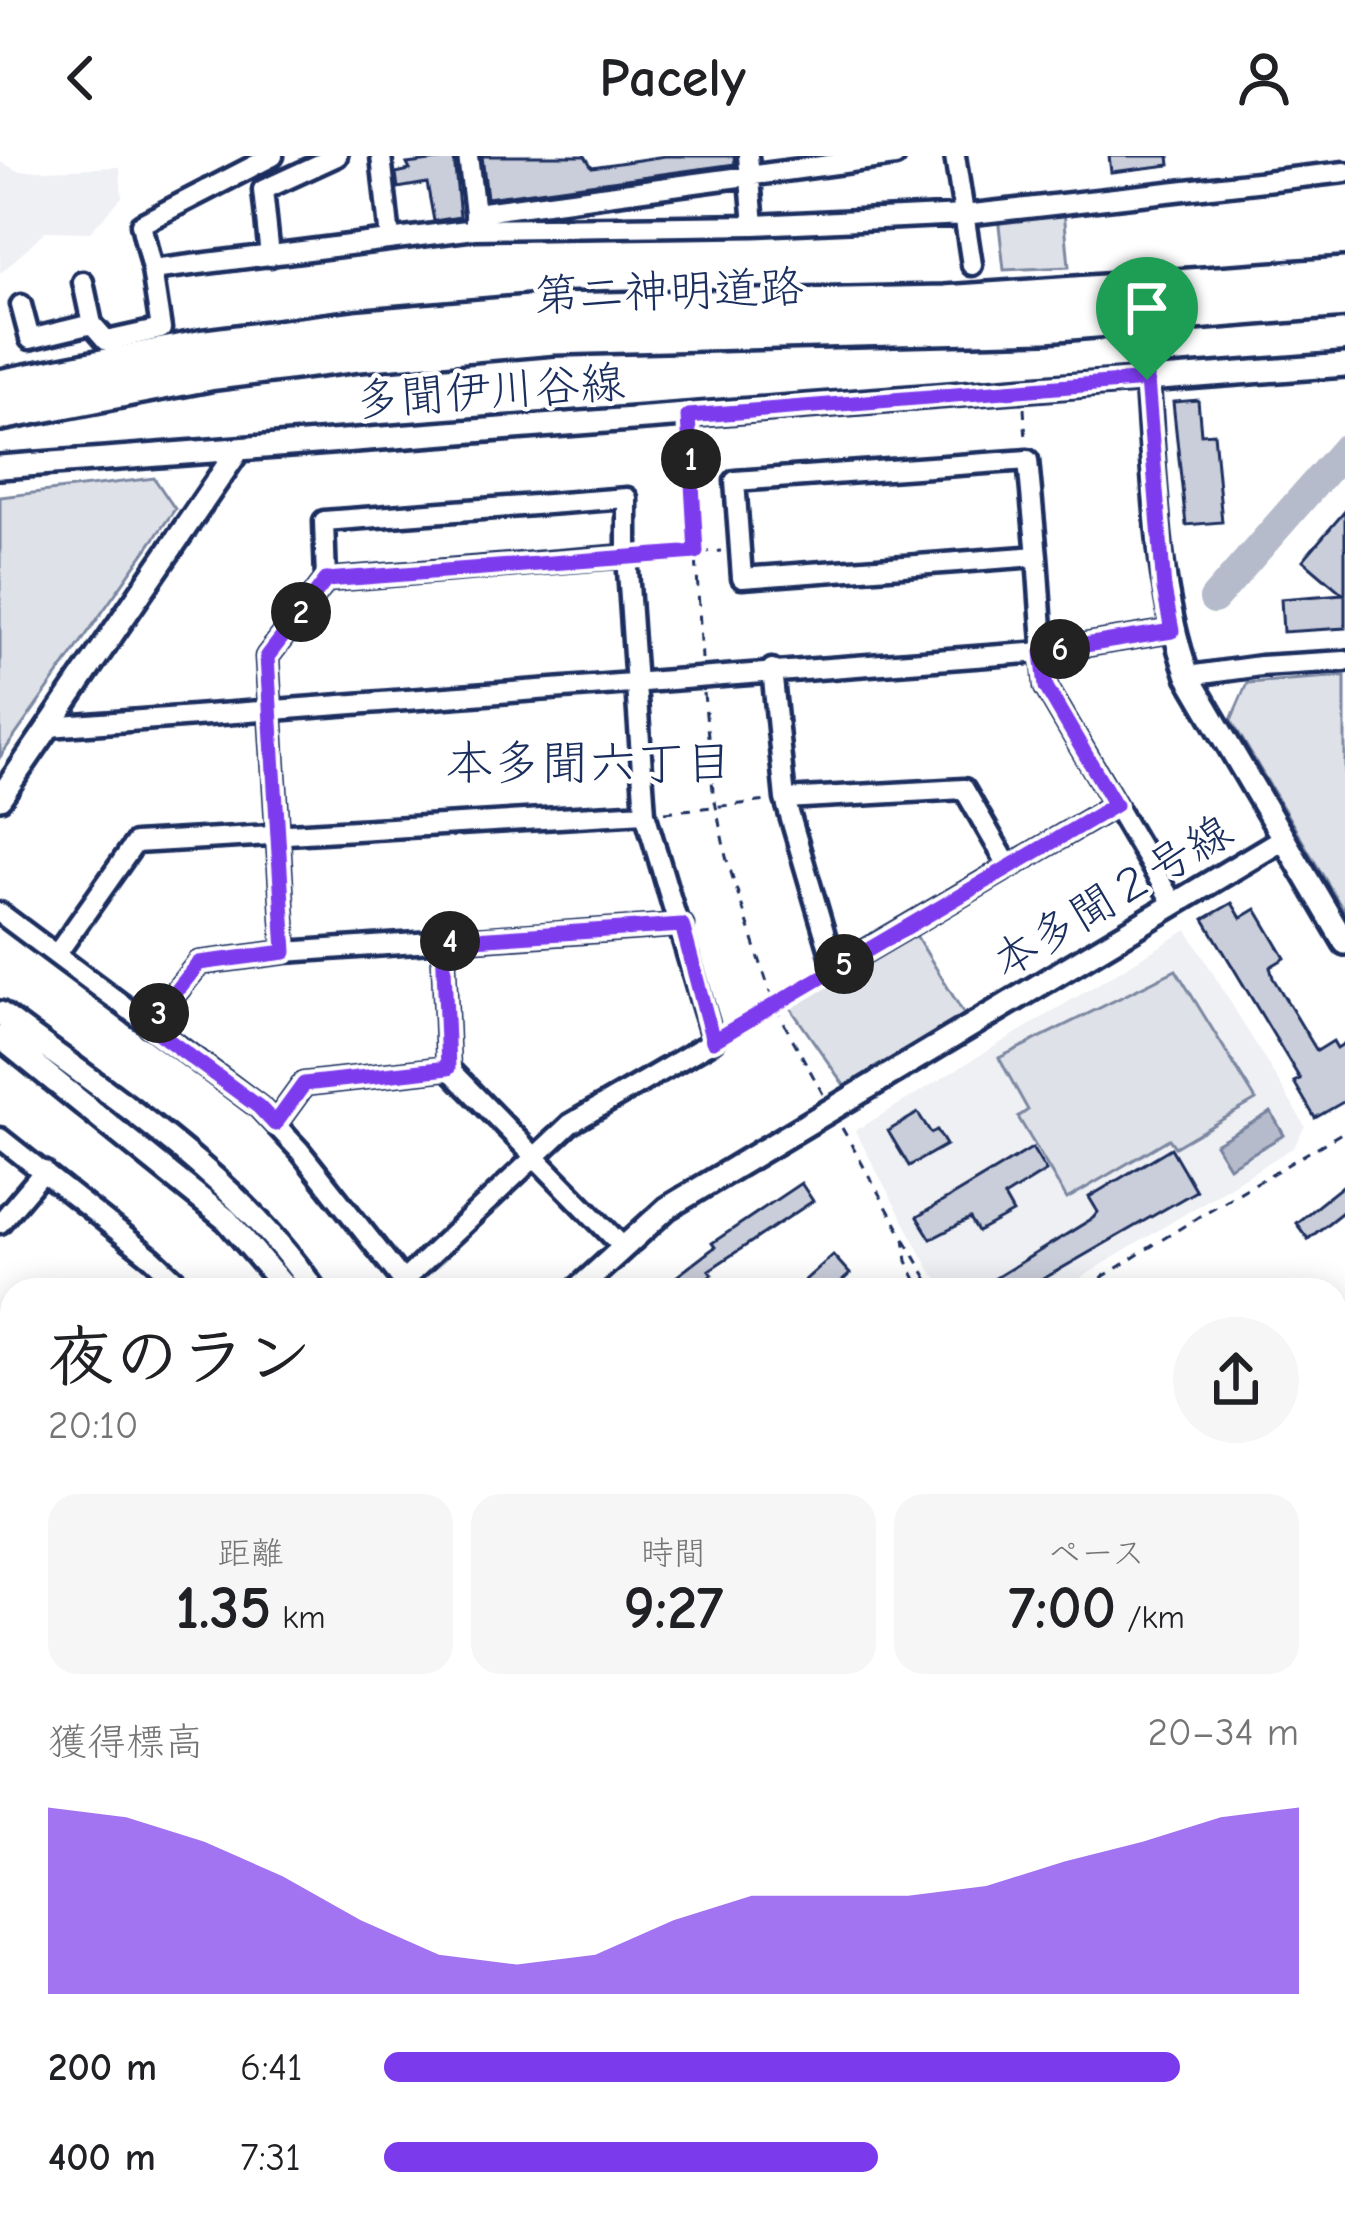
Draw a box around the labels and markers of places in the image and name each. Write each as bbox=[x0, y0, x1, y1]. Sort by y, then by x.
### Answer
pin bbox=[1096, 257, 1198, 380]
pin: 1 bbox=[661, 429, 721, 489]
pin: 2 bbox=[271, 582, 331, 642]
pin: 6 bbox=[1030, 619, 1090, 679]
pin: 4 bbox=[420, 911, 480, 971]
pin: 5 bbox=[814, 934, 874, 994]
pin: 3 bbox=[129, 983, 189, 1043]

